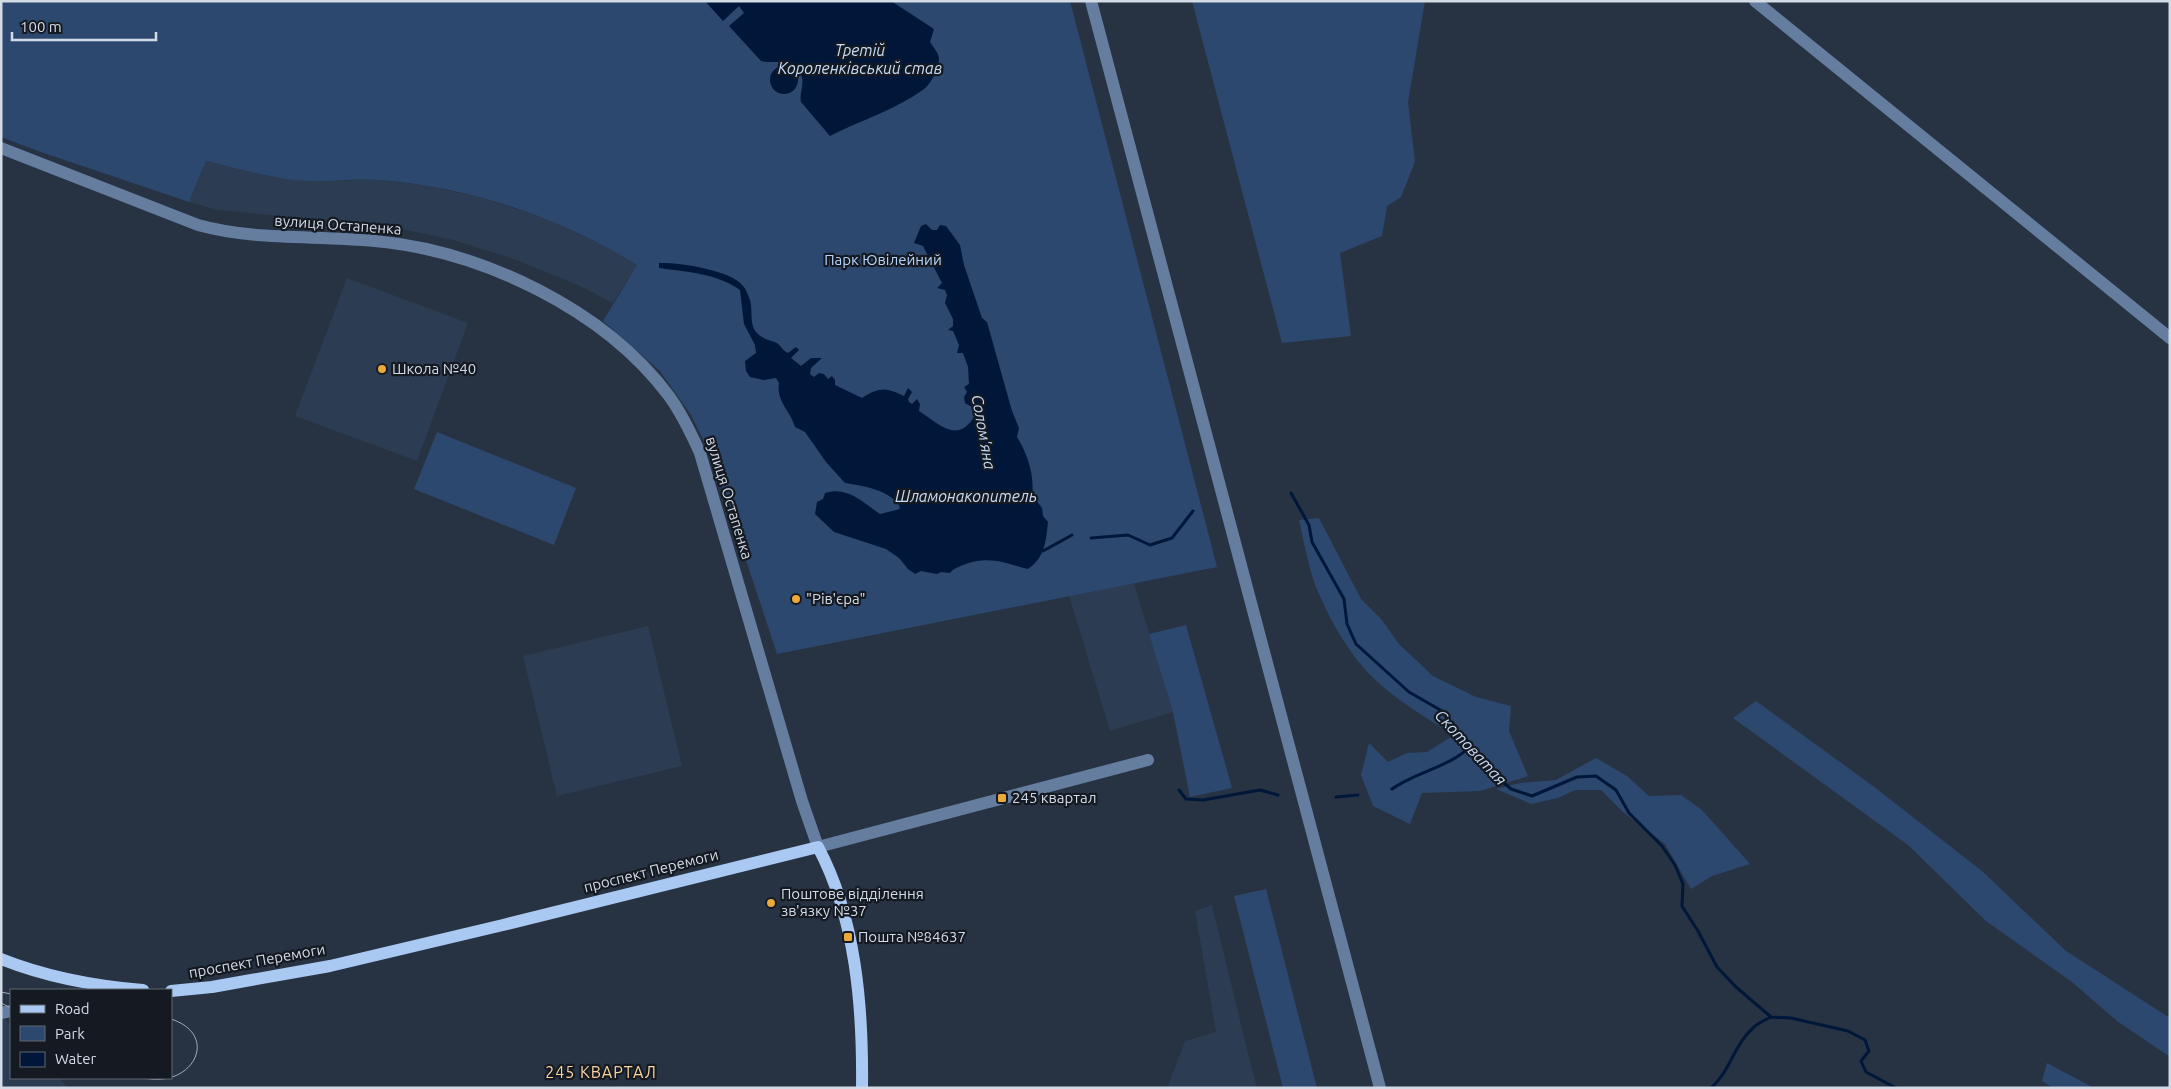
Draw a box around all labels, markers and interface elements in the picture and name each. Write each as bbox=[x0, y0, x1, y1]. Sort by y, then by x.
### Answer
scale bar bbox=[12, 10, 156, 42]
text: 100 m bbox=[20, 18, 62, 35]
water label: Третій Короленківський став bbox=[778, 41, 942, 77]
street label: вулиця Остапенка bbox=[274, 212, 402, 237]
park label: Парк Ювілейний bbox=[824, 251, 942, 268]
place label: Школа №40 bbox=[392, 360, 476, 377]
marker: Школа №40 bbox=[376, 363, 388, 375]
water label: Солом'яна bbox=[969, 393, 999, 471]
street label: вулиця Остапенка bbox=[703, 434, 756, 561]
water label: Шламонакопитель bbox=[895, 487, 1037, 505]
place label: "Рів'єра" bbox=[806, 590, 866, 607]
marker: "Рів'єра" bbox=[790, 593, 802, 605]
water label: Скотоватая bbox=[1432, 706, 1510, 788]
place label: 245 квартал bbox=[1012, 789, 1096, 806]
marker: 245 квартал bbox=[996, 792, 1008, 804]
street label: проспект Перемоги bbox=[582, 846, 720, 895]
place label: Поштове відділення зв'язку №37 bbox=[781, 885, 924, 919]
marker: Поштове відділення зв'язку №37 bbox=[765, 897, 777, 909]
place label: Пошта №84637 bbox=[858, 928, 966, 945]
marker: Пошта №84637 bbox=[842, 931, 854, 943]
street label: проспект Перемоги bbox=[187, 940, 326, 981]
legend bbox=[10, 989, 172, 1079]
text: Road bbox=[55, 1000, 90, 1017]
text: Park bbox=[55, 1025, 85, 1042]
text: Water bbox=[55, 1050, 96, 1067]
district label: 245 КВАРТАЛ bbox=[545, 1063, 657, 1081]

